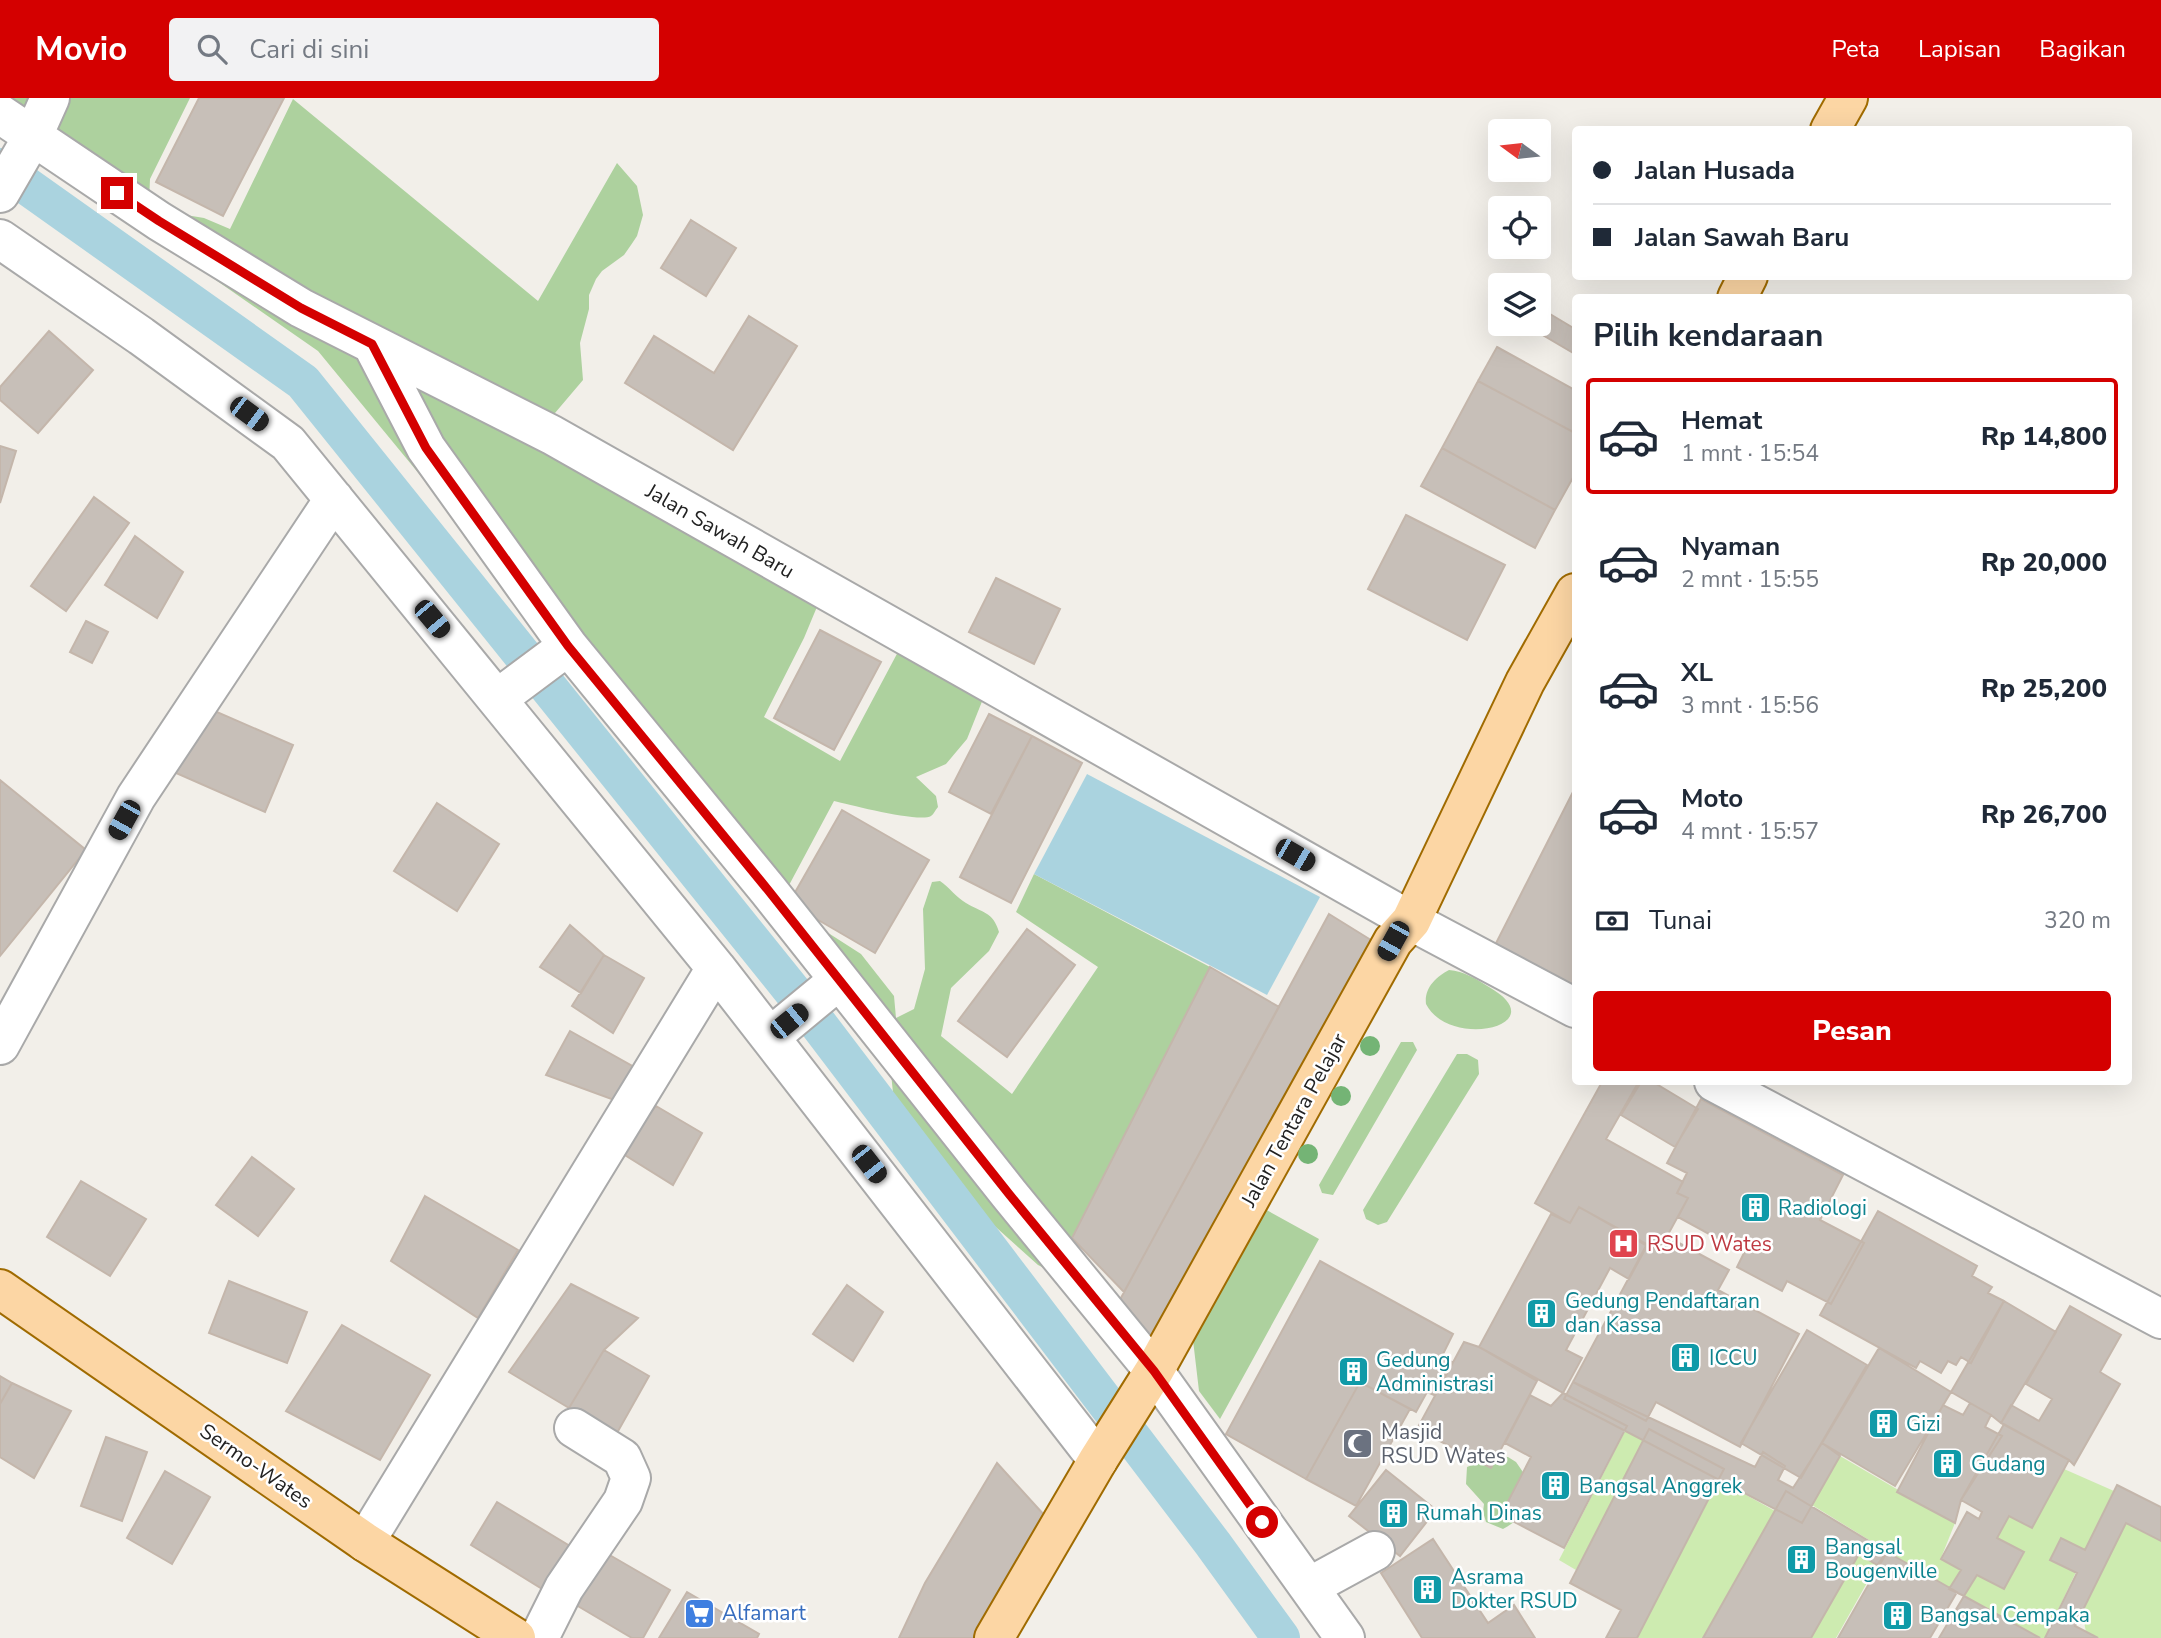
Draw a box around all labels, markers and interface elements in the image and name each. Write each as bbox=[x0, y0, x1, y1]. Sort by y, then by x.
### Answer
search box bbox=[169, 18, 659, 81]
text: Movio bbox=[35, 27, 127, 72]
icon: search bbox=[193, 30, 231, 68]
text: Cari di sini bbox=[249, 32, 369, 67]
text: Peta bbox=[1831, 33, 1880, 65]
text: Lapisan bbox=[1918, 33, 2001, 65]
text: Bagikan bbox=[2039, 33, 2126, 65]
north arrow bbox=[1488, 119, 1550, 182]
map controls bbox=[1488, 119, 1551, 336]
text: Jalan Husada bbox=[1635, 153, 1795, 188]
route end bbox=[101, 177, 133, 209]
button: locate bbox=[1488, 196, 1551, 259]
text: Jalan Sawah Baru bbox=[1635, 220, 1849, 255]
button: layers bbox=[1488, 273, 1551, 336]
text: Pilih kendaraan bbox=[1593, 314, 1823, 357]
car bbox=[226, 393, 273, 435]
text: Hemat bbox=[1681, 403, 1762, 438]
icon: car bbox=[1597, 405, 1660, 468]
text: Rp 14,800 bbox=[1981, 419, 2107, 454]
text: 1 mnt · 15:54 bbox=[1681, 438, 1819, 469]
street label: Jalan Sawah Baru bbox=[640, 477, 799, 585]
text: Nyaman bbox=[1681, 529, 1780, 564]
icon: car bbox=[1597, 531, 1660, 594]
text: Rp 20,000 bbox=[1981, 545, 2107, 580]
text: 2 mnt · 15:55 bbox=[1681, 564, 1819, 595]
car bbox=[411, 596, 454, 642]
text: XL bbox=[1681, 655, 1713, 690]
icon: car bbox=[1597, 657, 1660, 720]
text: Rp 25,200 bbox=[1981, 671, 2107, 706]
text: 3 mnt · 15:56 bbox=[1681, 690, 1819, 721]
text: Moto bbox=[1681, 781, 1743, 816]
icon: car bbox=[1597, 783, 1660, 846]
car bbox=[105, 797, 144, 843]
text: Rp 26,700 bbox=[1981, 797, 2107, 832]
text: 4 mnt · 15:57 bbox=[1681, 816, 1819, 847]
car bbox=[1272, 835, 1319, 875]
icon: cash bbox=[1593, 902, 1631, 940]
text: Tunai bbox=[1649, 903, 1712, 938]
text: 320 m bbox=[2044, 905, 2111, 936]
car bbox=[1374, 918, 1413, 964]
button: Pesan bbox=[1593, 991, 2111, 1071]
car bbox=[767, 1000, 812, 1042]
street label: Jalan Tentara Pelajar bbox=[1234, 1028, 1354, 1213]
car bbox=[848, 1141, 891, 1187]
building icon: Radiologi bbox=[1738, 1191, 1772, 1225]
place label: Radiologi bbox=[1778, 1194, 1867, 1222]
hospital icon: RSUD Wates bbox=[1607, 1227, 1641, 1261]
place label: RSUD Wates bbox=[1647, 1230, 1772, 1258]
place label: Gedung Pendaftaran dan Kassa bbox=[1565, 1287, 1760, 1339]
building icon: Gedung Pendaftaran dan Kassa bbox=[1525, 1296, 1559, 1330]
building icon: ICCU bbox=[1669, 1341, 1703, 1375]
place label: ICCU bbox=[1709, 1344, 1757, 1372]
place label: Gedung Administrasi bbox=[1376, 1346, 1494, 1398]
building icon: Gedung Administrasi bbox=[1336, 1355, 1370, 1389]
building icon: Gizi bbox=[1866, 1407, 1900, 1441]
place label: Gizi bbox=[1906, 1410, 1941, 1438]
street label: Sermo-Wates bbox=[194, 1417, 318, 1515]
place label: Masjid RSUD Wates bbox=[1381, 1418, 1506, 1470]
mosque icon: Masjid RSUD Wates bbox=[1341, 1427, 1375, 1461]
building icon: Gudang bbox=[1931, 1447, 1965, 1481]
place label: Gudang bbox=[1971, 1450, 2046, 1478]
building icon: Bangsal Anggrek bbox=[1539, 1469, 1573, 1503]
place label: Bangsal Anggrek bbox=[1579, 1472, 1743, 1500]
building icon: Rumah Dinas bbox=[1376, 1496, 1410, 1530]
place label: Rumah Dinas bbox=[1416, 1499, 1542, 1527]
route start bbox=[1246, 1506, 1278, 1538]
place label: Bangsal Bougenville bbox=[1825, 1533, 1937, 1585]
building icon: Bangsal Bougenville bbox=[1785, 1542, 1819, 1576]
place label: Asrama Dokter RSUD bbox=[1451, 1563, 1578, 1615]
building icon: Asrama Dokter RSUD bbox=[1411, 1572, 1445, 1606]
supermarket icon: Alfamart bbox=[682, 1596, 716, 1630]
building icon: Bangsal Cempaka bbox=[1880, 1598, 1914, 1632]
place label: Alfamart bbox=[722, 1599, 807, 1627]
place label: Bangsal Cempaka bbox=[1920, 1601, 2090, 1629]

